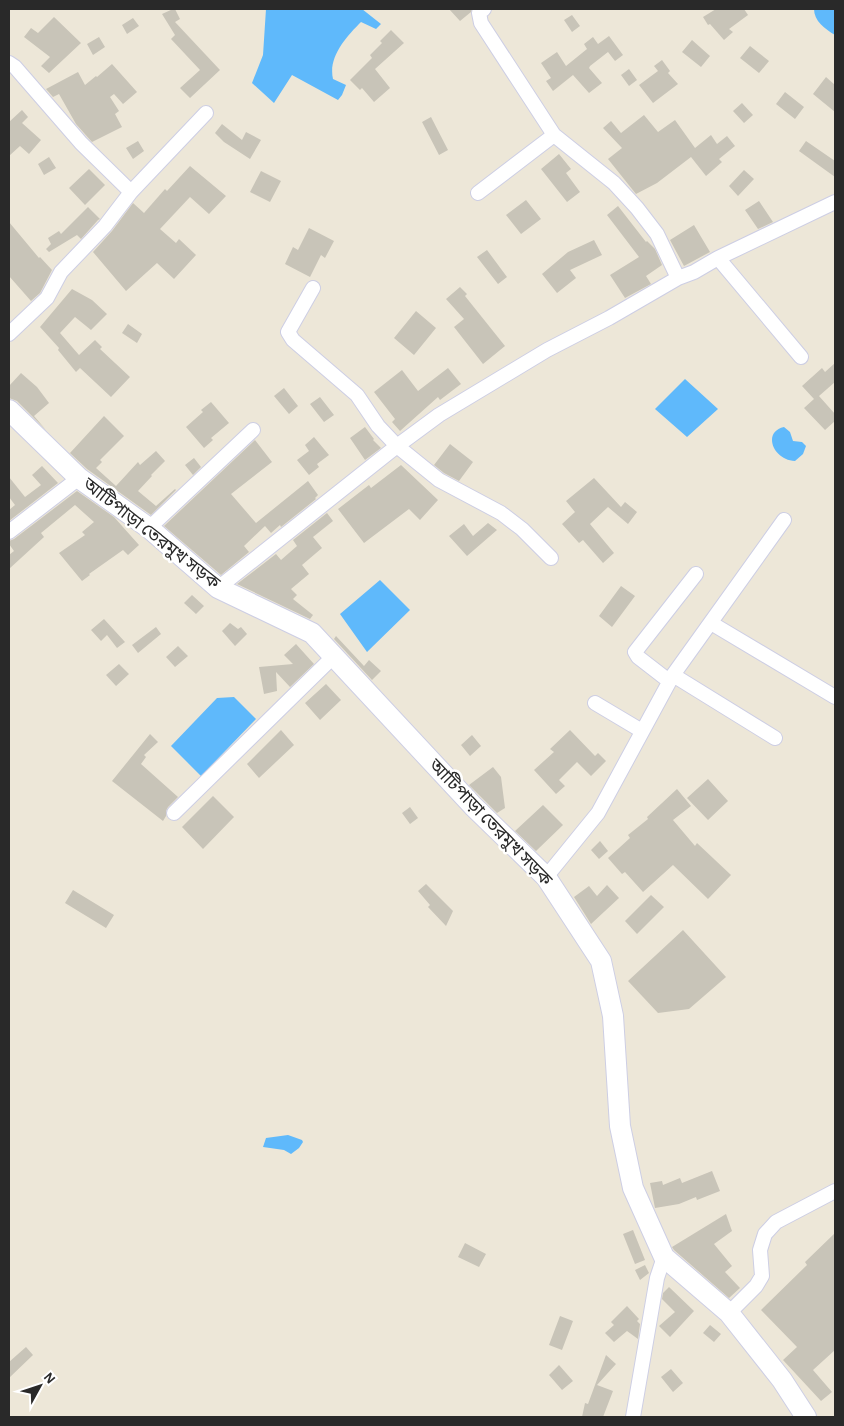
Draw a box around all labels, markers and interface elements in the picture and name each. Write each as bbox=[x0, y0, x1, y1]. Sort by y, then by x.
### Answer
street label: আটিপাড়া তেরমুখ সড়ক bbox=[78, 473, 224, 594]
street label: আটিপাড়া তেরমুখ সড়ক bbox=[424, 754, 557, 891]
north arrow bbox=[15, 1361, 65, 1411]
text: N bbox=[41, 1370, 58, 1387]

